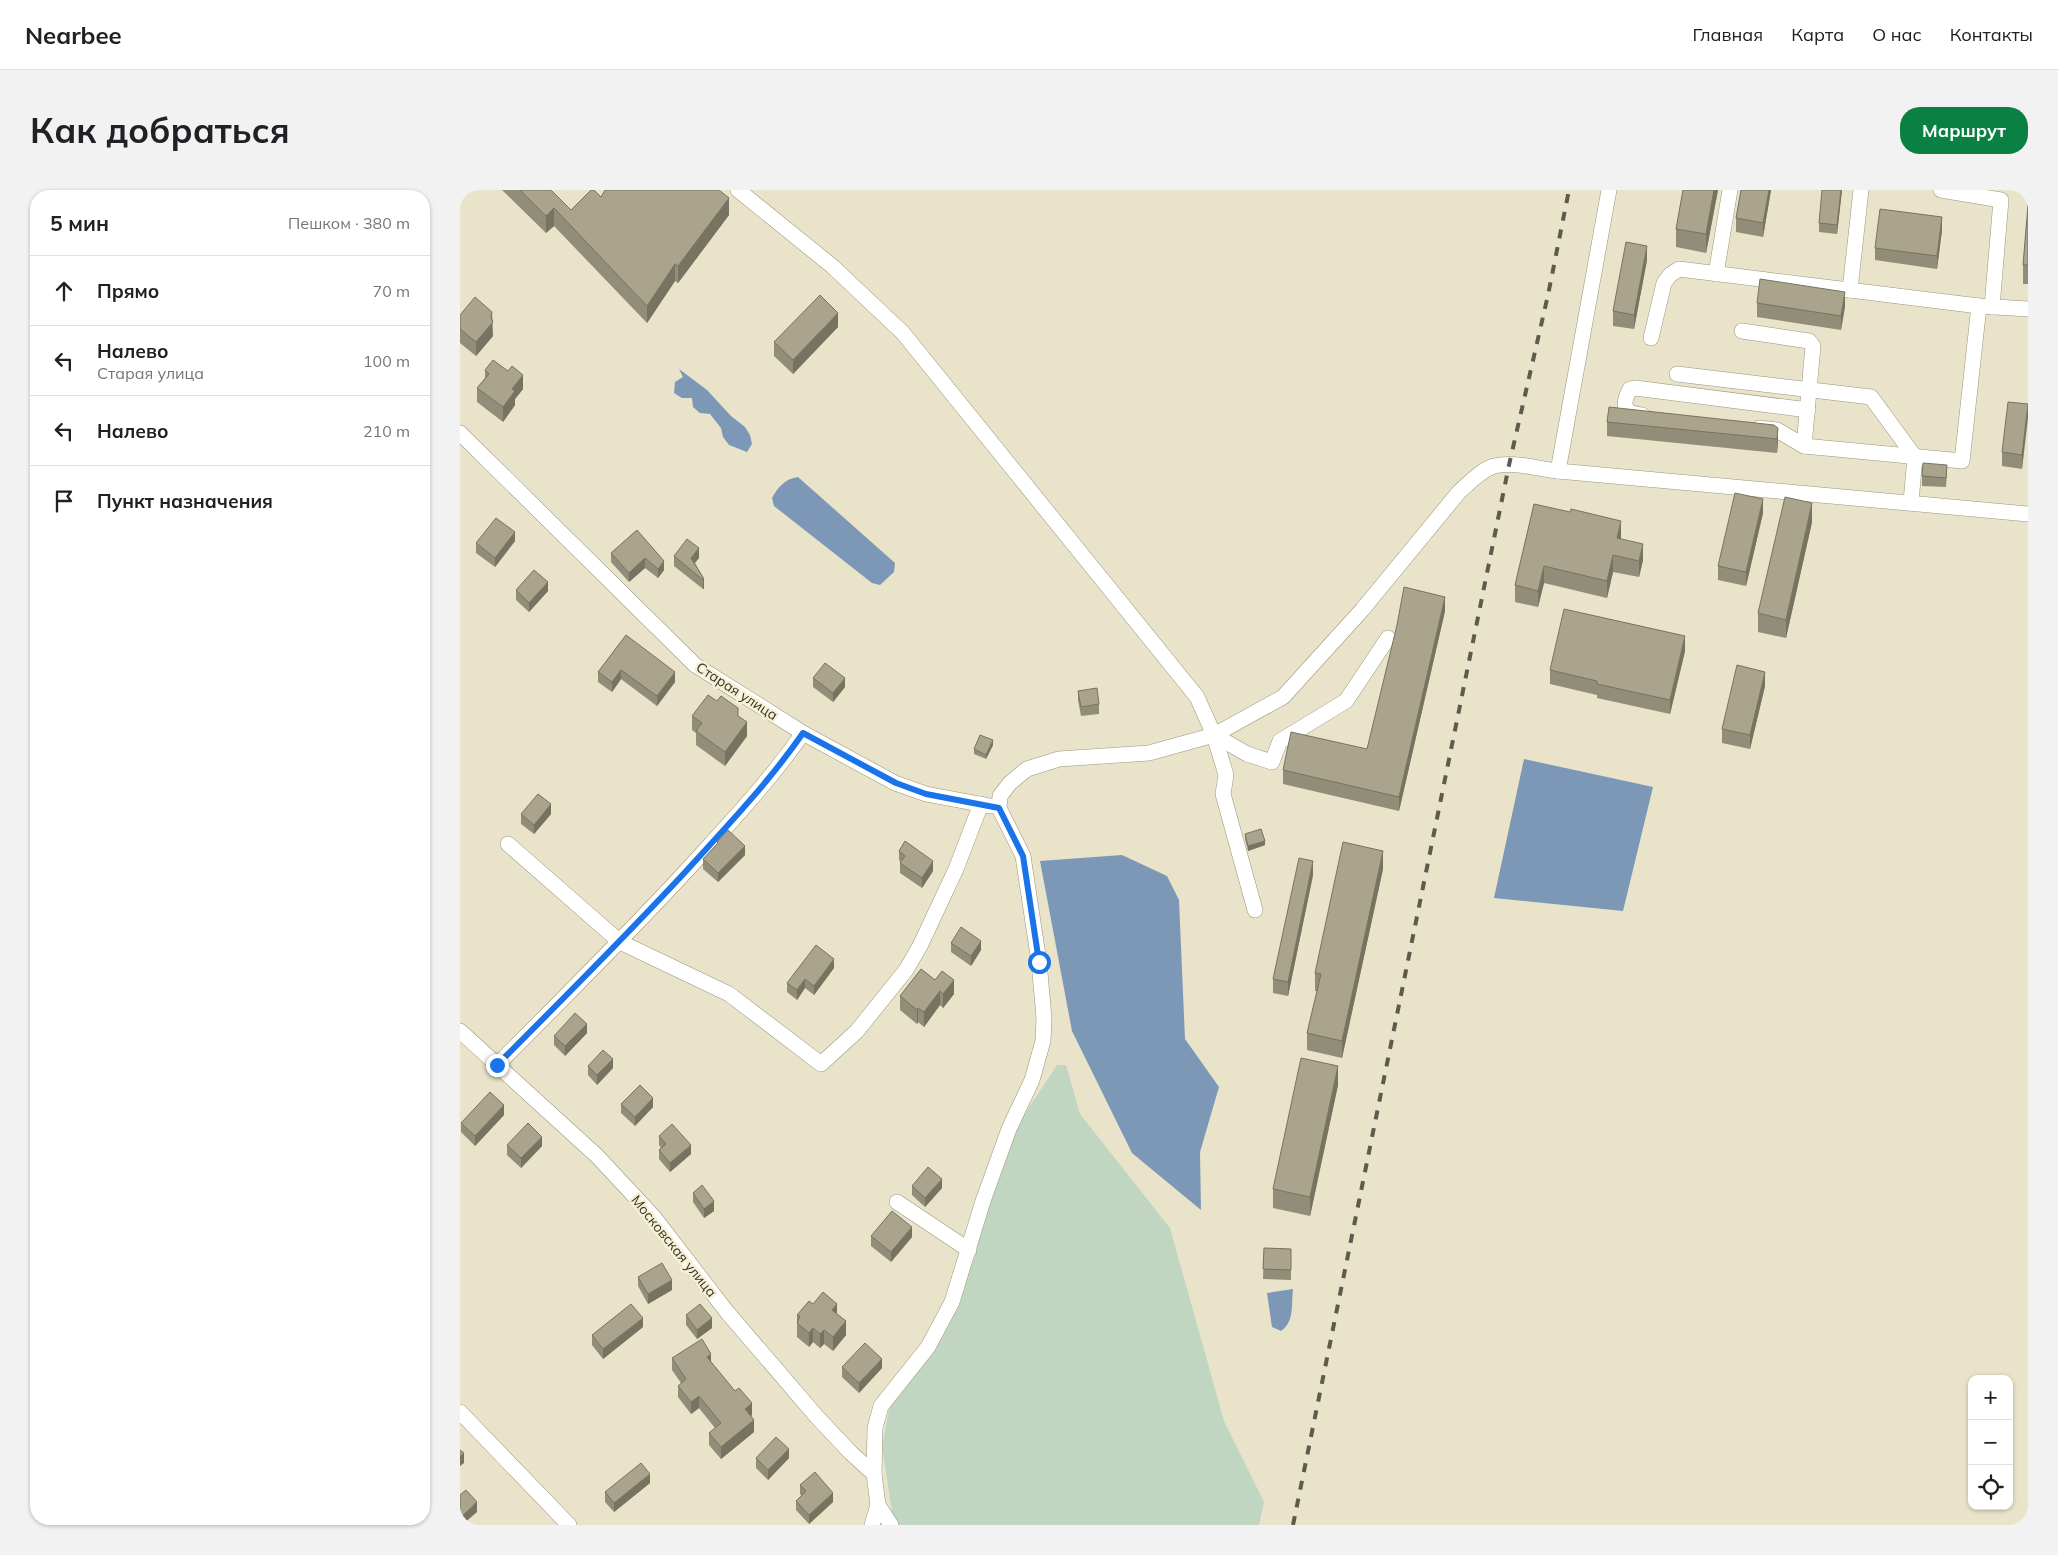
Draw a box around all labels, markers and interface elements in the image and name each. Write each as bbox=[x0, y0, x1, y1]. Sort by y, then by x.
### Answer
text: Nearbee bbox=[25, 20, 122, 50]
text: Главная bbox=[1693, 23, 1763, 46]
text: Карта bbox=[1791, 23, 1844, 46]
text: О нас bbox=[1872, 23, 1922, 46]
text: Контакты bbox=[1950, 23, 2033, 46]
button: Маршрут bbox=[1900, 107, 2028, 154]
text: Как добраться bbox=[30, 108, 290, 152]
text: 5 мин bbox=[50, 210, 109, 236]
text: Пешком · 380 m bbox=[288, 213, 410, 233]
icon: ahead bbox=[50, 277, 78, 305]
text: Прямо bbox=[97, 279, 159, 303]
text: 70 m bbox=[373, 281, 410, 301]
text: Налево bbox=[97, 339, 169, 363]
icon: left bbox=[50, 347, 78, 375]
text: 100 m bbox=[363, 351, 410, 371]
text: Старая улица bbox=[97, 363, 204, 383]
icon: left bbox=[50, 417, 78, 445]
text: Налево bbox=[97, 419, 169, 443]
text: 210 m bbox=[363, 421, 410, 441]
icon: arrive bbox=[50, 487, 78, 515]
text: Пункт назначения bbox=[97, 489, 273, 513]
street label: Старая улица bbox=[693, 658, 781, 724]
route start bbox=[1028, 951, 1051, 974]
route end bbox=[486, 1054, 509, 1077]
street label: Московская улица bbox=[627, 1191, 721, 1301]
map controls bbox=[1968, 1375, 2013, 1510]
button: + bbox=[1968, 1375, 2013, 1420]
button: − bbox=[1968, 1420, 2013, 1465]
button: locate bbox=[1968, 1465, 2013, 1510]

